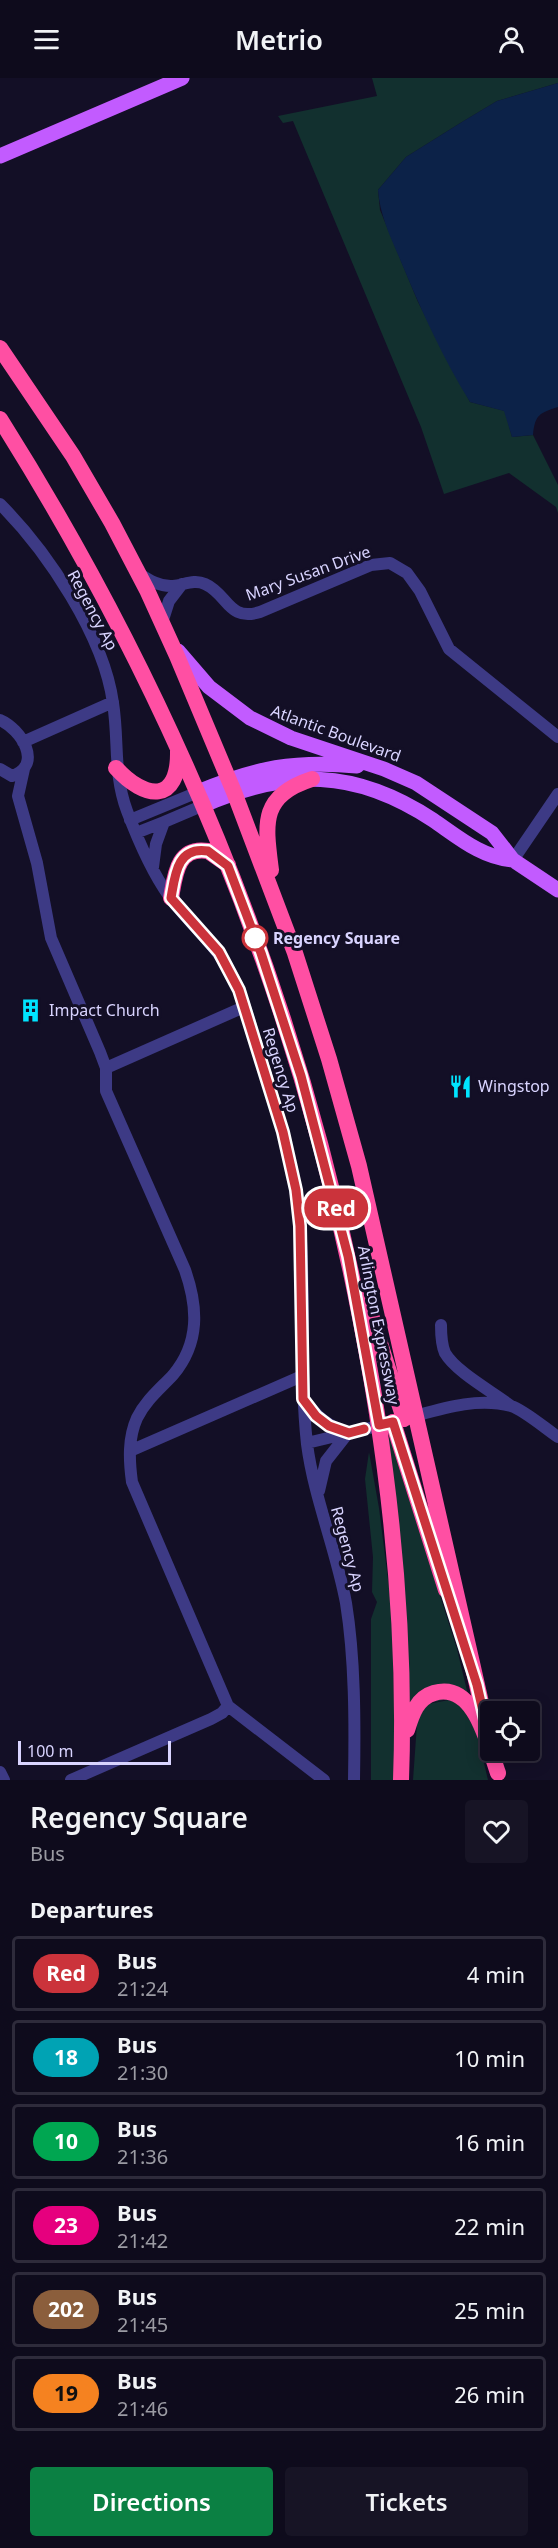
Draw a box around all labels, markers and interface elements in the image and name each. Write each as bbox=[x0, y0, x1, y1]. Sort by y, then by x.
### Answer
text: Metrio bbox=[235, 21, 323, 58]
icon: menu bbox=[30, 23, 63, 56]
icon: person bbox=[495, 23, 528, 56]
street label: Mary Susan Drive bbox=[243, 540, 373, 606]
street label: Regency Ap bbox=[63, 566, 123, 654]
street label: Atlantic Boulevard bbox=[268, 699, 404, 767]
marker: Regency Square bbox=[242, 925, 268, 951]
place label: Regency Square bbox=[273, 927, 400, 949]
building icon: Impact Church bbox=[18, 997, 44, 1023]
place label: Impact Church bbox=[49, 999, 160, 1021]
street label: Regency Ap bbox=[258, 1025, 304, 1115]
restaurant icon: Wingstop bbox=[447, 1073, 473, 1099]
place label: Wingstop bbox=[478, 1075, 550, 1097]
line badge: Red bbox=[302, 1188, 370, 1228]
text: Red bbox=[316, 1194, 356, 1222]
street label: Arlington Expressway bbox=[353, 1243, 405, 1407]
street label: Regency Ap bbox=[326, 1504, 370, 1594]
map controls bbox=[480, 1701, 540, 1761]
button: locate bbox=[480, 1701, 540, 1761]
scale bar bbox=[18, 1738, 171, 1766]
text: 100 m bbox=[27, 1740, 74, 1762]
text: Regency Square bbox=[30, 1798, 248, 1836]
button: heart bbox=[465, 1800, 528, 1863]
text: Bus bbox=[30, 1840, 65, 1867]
text: Departures bbox=[30, 1894, 154, 1924]
text: Bus bbox=[117, 1945, 157, 1975]
text: Red bbox=[46, 1959, 86, 1987]
text: 4 min bbox=[467, 1959, 525, 1989]
text: 21:24 bbox=[117, 1975, 168, 2002]
text: Bus bbox=[117, 2029, 157, 2059]
text: 18 bbox=[54, 2043, 78, 2071]
text: 10 min bbox=[454, 2043, 525, 2073]
text: 21:30 bbox=[117, 2059, 168, 2086]
text: Bus bbox=[117, 2113, 157, 2143]
text: 10 bbox=[54, 2127, 78, 2155]
text: 16 min bbox=[454, 2127, 525, 2157]
text: 21:36 bbox=[117, 2143, 168, 2170]
text: Bus bbox=[117, 2197, 157, 2227]
text: 23 bbox=[54, 2211, 78, 2239]
text: 22 min bbox=[454, 2211, 525, 2241]
text: 21:42 bbox=[117, 2227, 168, 2254]
text: Bus bbox=[117, 2281, 157, 2311]
text: 202 bbox=[48, 2295, 84, 2323]
text: 25 min bbox=[454, 2295, 525, 2325]
text: 21:45 bbox=[117, 2311, 168, 2338]
text: Bus bbox=[117, 2365, 157, 2395]
text: 19 bbox=[54, 2379, 78, 2407]
text: 26 min bbox=[454, 2379, 525, 2409]
text: 21:46 bbox=[117, 2395, 168, 2422]
button: Directions bbox=[30, 2467, 273, 2536]
button: Tickets bbox=[285, 2467, 528, 2536]

